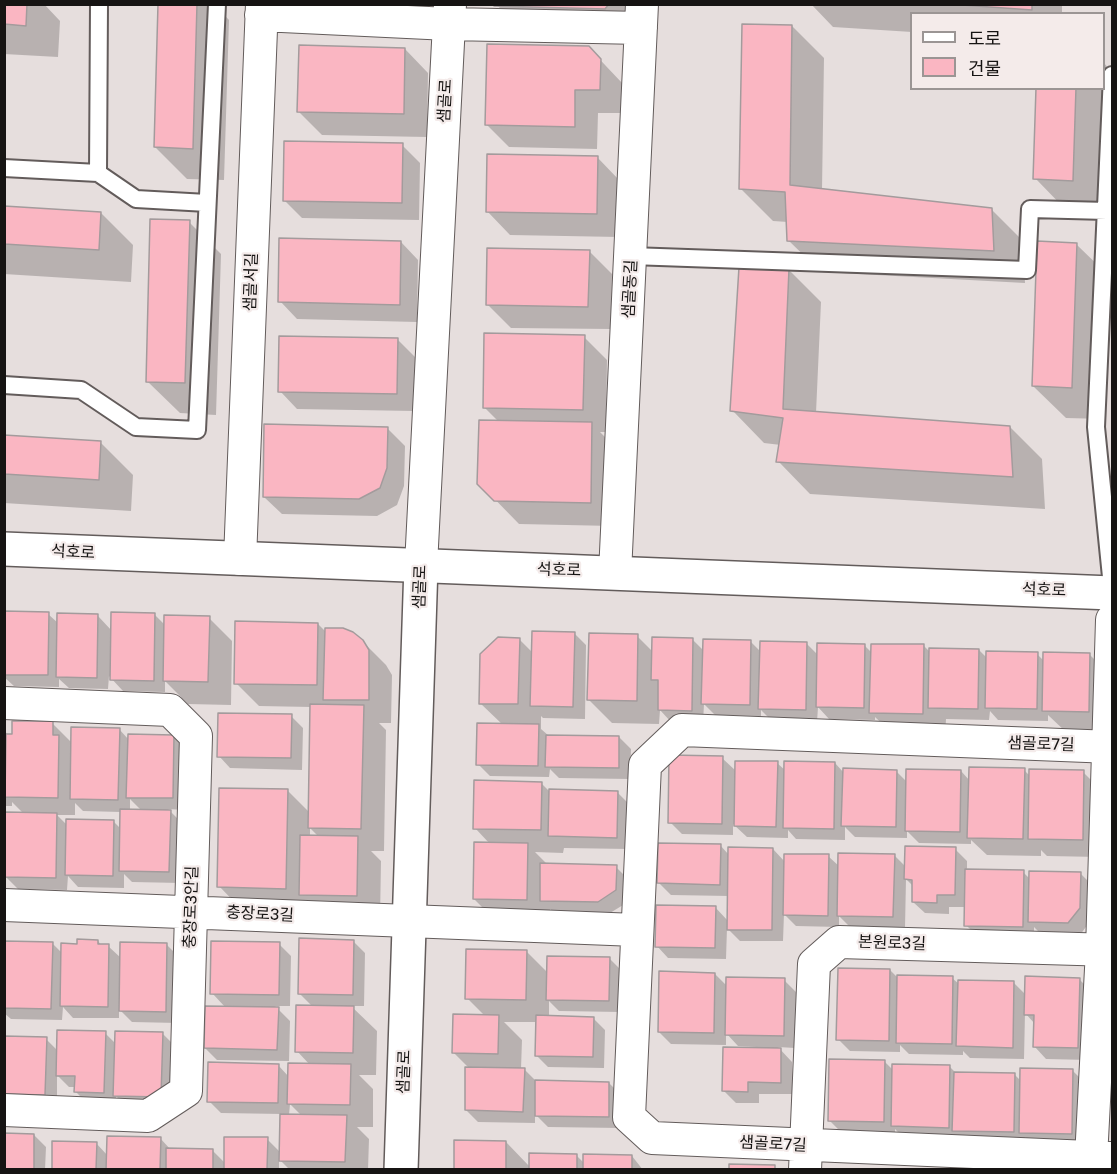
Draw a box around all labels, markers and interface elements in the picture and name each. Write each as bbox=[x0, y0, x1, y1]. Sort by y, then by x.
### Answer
legend bbox=[910, 12, 1105, 90]
text: 도로 bbox=[968, 27, 1001, 49]
text: 건물 bbox=[968, 57, 1001, 79]
street label: 샘골로 bbox=[434, 78, 456, 124]
street label: 샘골서길 bbox=[240, 252, 262, 312]
street label: 샘골동길 bbox=[619, 259, 641, 319]
street label: 석호로 bbox=[50, 541, 96, 563]
street label: 석호로 bbox=[537, 560, 581, 580]
street label: 샘골로 bbox=[410, 565, 430, 609]
street label: 석호로 bbox=[1022, 580, 1066, 600]
street label: 샘골로7길 bbox=[1007, 733, 1075, 755]
street label: 충장로3안길 bbox=[180, 865, 202, 949]
street label: 충장로3길 bbox=[225, 903, 295, 925]
street label: 본원로3길 bbox=[858, 932, 926, 954]
street label: 샘골로 bbox=[394, 1050, 414, 1094]
street label: 샘골로7길 bbox=[739, 1133, 807, 1155]

